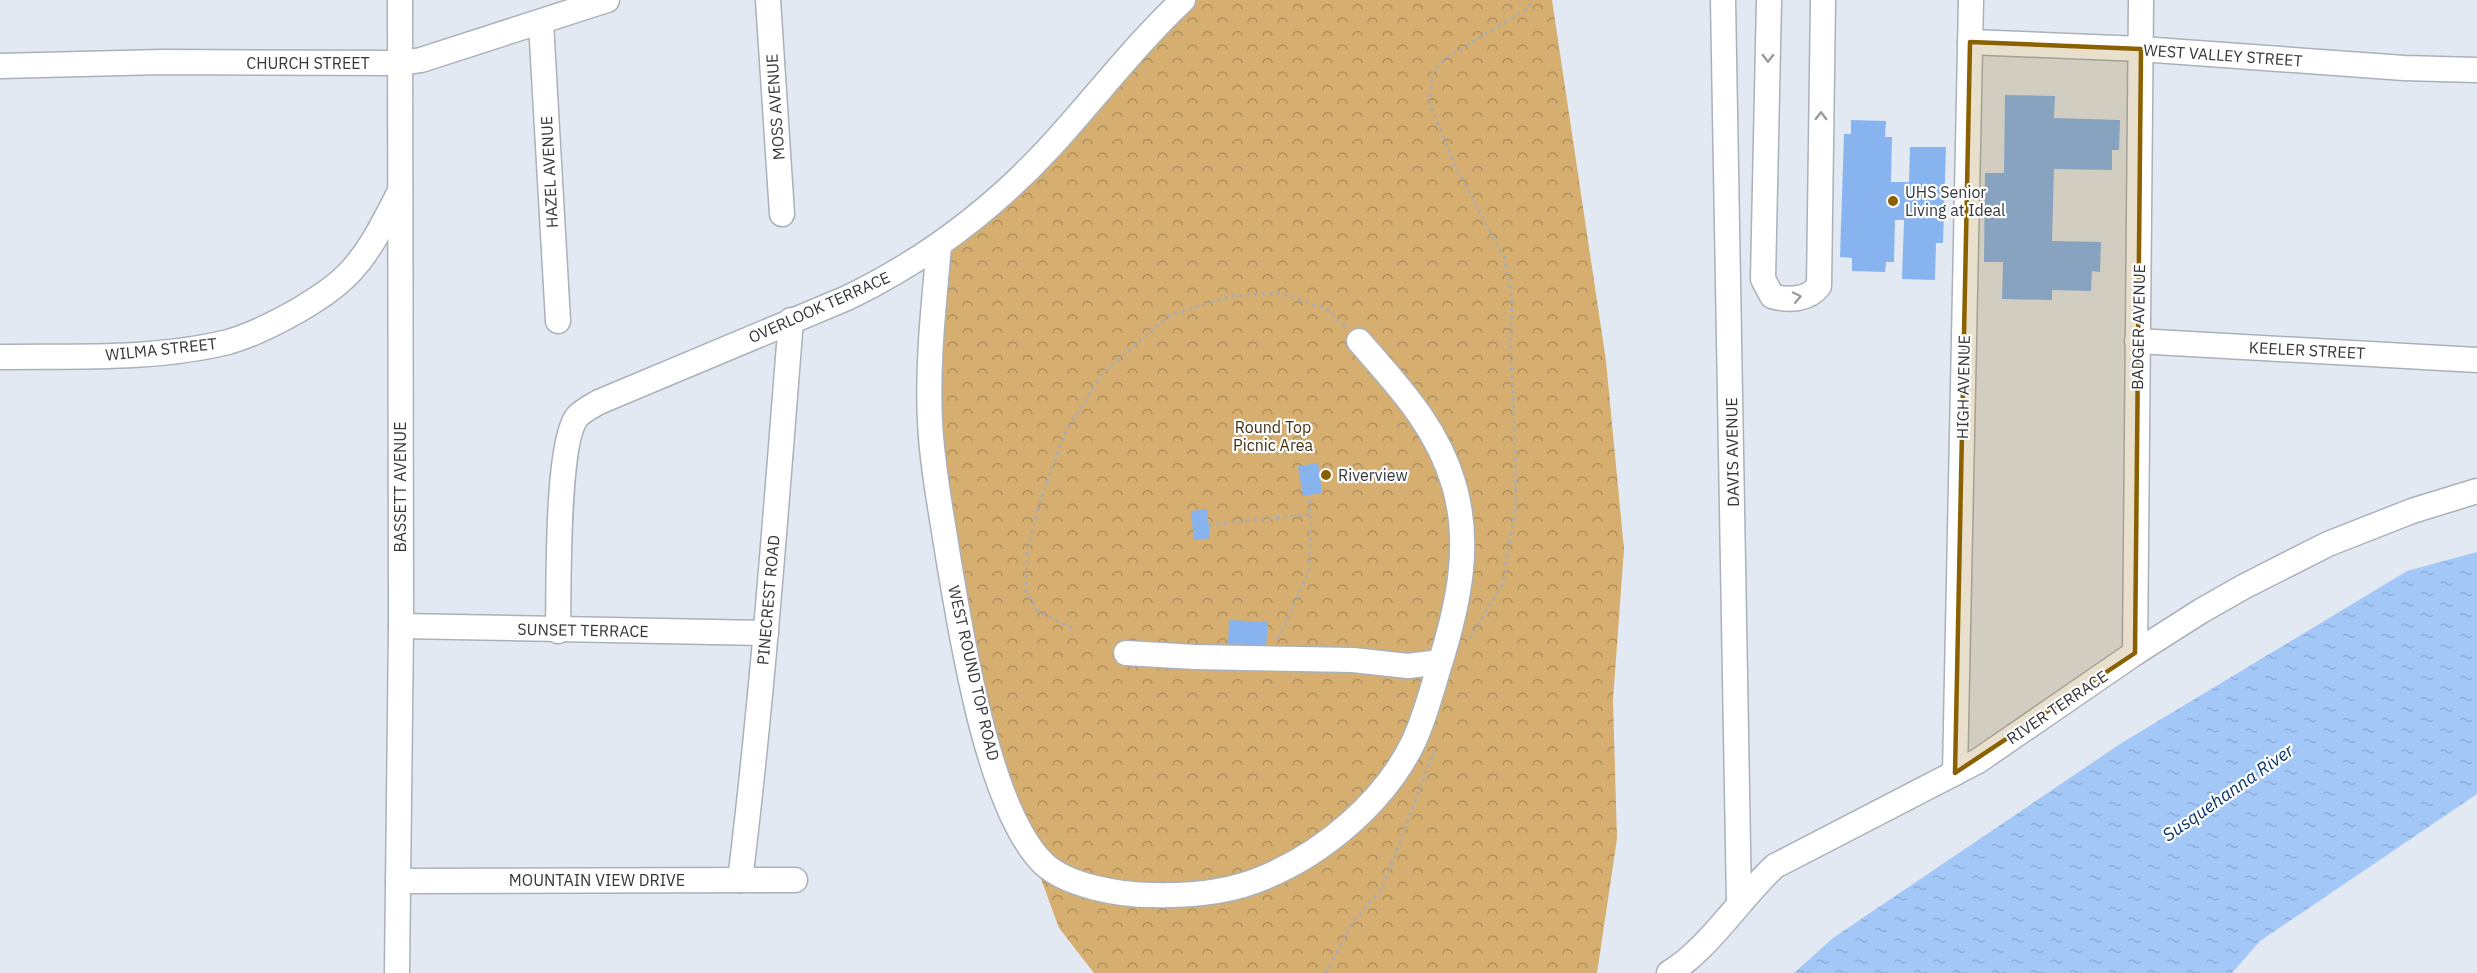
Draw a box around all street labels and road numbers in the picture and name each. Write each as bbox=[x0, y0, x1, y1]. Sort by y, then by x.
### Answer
street label: WEST VALLEY STREET bbox=[2143, 39, 2303, 71]
street label: CHURCH STREET bbox=[246, 53, 370, 73]
street label: MOSS AVENUE bbox=[761, 53, 789, 161]
street label: HAZEL AVENUE bbox=[536, 115, 562, 229]
street label: BADGER AVENUE bbox=[2127, 264, 2149, 390]
street label: OVERLOOK TERRACE bbox=[745, 267, 893, 347]
street label: WILMA STREET bbox=[104, 333, 218, 365]
street label: HIGH AVENUE bbox=[1952, 335, 1974, 439]
street label: KEELER STREET bbox=[2248, 337, 2366, 363]
street label: DAVIS AVENUE bbox=[1721, 397, 1743, 507]
street label: BASSETT AVENUE bbox=[390, 422, 410, 552]
street label: PINECREST ROAD bbox=[752, 534, 784, 666]
street label: WEST ROUND TOP ROAD bbox=[944, 583, 1004, 763]
street label: SUNSET TERRACE bbox=[517, 619, 649, 641]
street label: RIVER TERRACE bbox=[2003, 666, 2111, 748]
street label: MOUNTAIN VIEW DRIVE bbox=[509, 870, 685, 890]

